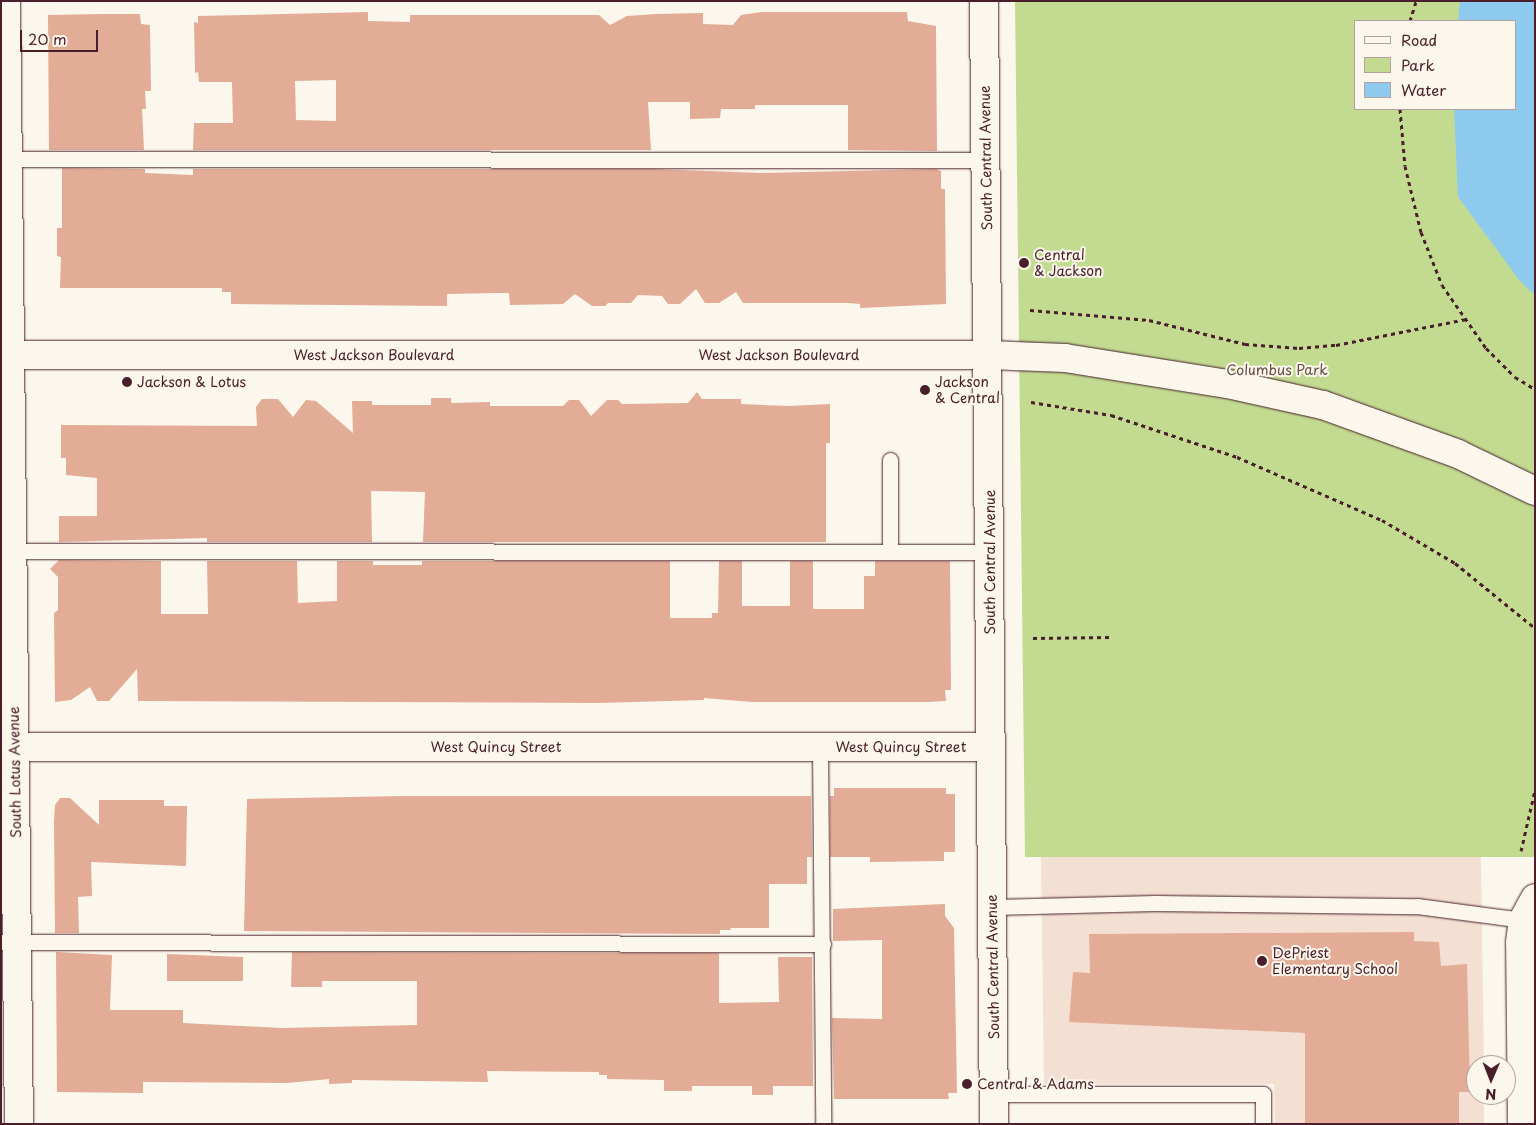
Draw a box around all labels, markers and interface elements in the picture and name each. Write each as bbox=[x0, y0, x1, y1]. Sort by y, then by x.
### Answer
scale bar bbox=[22, 20, 100, 52]
legend bbox=[1354, 20, 1516, 110]
text: 20 m bbox=[28, 27, 67, 50]
text: Road bbox=[1401, 28, 1437, 51]
text: Park bbox=[1401, 53, 1435, 76]
text: Water bbox=[1401, 78, 1446, 101]
street label: South Central Avenue bbox=[976, 85, 996, 231]
place label: Central & Jackson bbox=[1034, 247, 1103, 280]
marker: Central & Jackson bbox=[1018, 257, 1030, 269]
street label: West Jackson Boulevard bbox=[293, 347, 455, 363]
street label: West Jackson Boulevard bbox=[698, 347, 860, 363]
park label: Columbus Park bbox=[1227, 362, 1327, 378]
place label: Jackson & Lotus bbox=[137, 374, 246, 390]
place label: Jackson & Central bbox=[935, 374, 1001, 407]
marker: Jackson & Lotus bbox=[121, 376, 133, 388]
marker: Jackson & Central bbox=[919, 384, 931, 396]
street label: South Central Avenue bbox=[982, 489, 998, 635]
street label: South Lotus Avenue bbox=[5, 706, 25, 838]
street label: West Quincy Street bbox=[431, 739, 561, 755]
street label: West Quincy Street bbox=[836, 739, 966, 755]
street label: South Central Avenue bbox=[983, 894, 1003, 1040]
place label: DePriest Elementary School bbox=[1272, 945, 1398, 978]
marker: DePriest Elementary School bbox=[1256, 955, 1268, 967]
north arrow bbox=[1466, 1055, 1516, 1105]
place label: Central & Adams bbox=[977, 1076, 1095, 1092]
marker: Central & Adams bbox=[961, 1078, 973, 1090]
text: N bbox=[1485, 1084, 1496, 1105]

